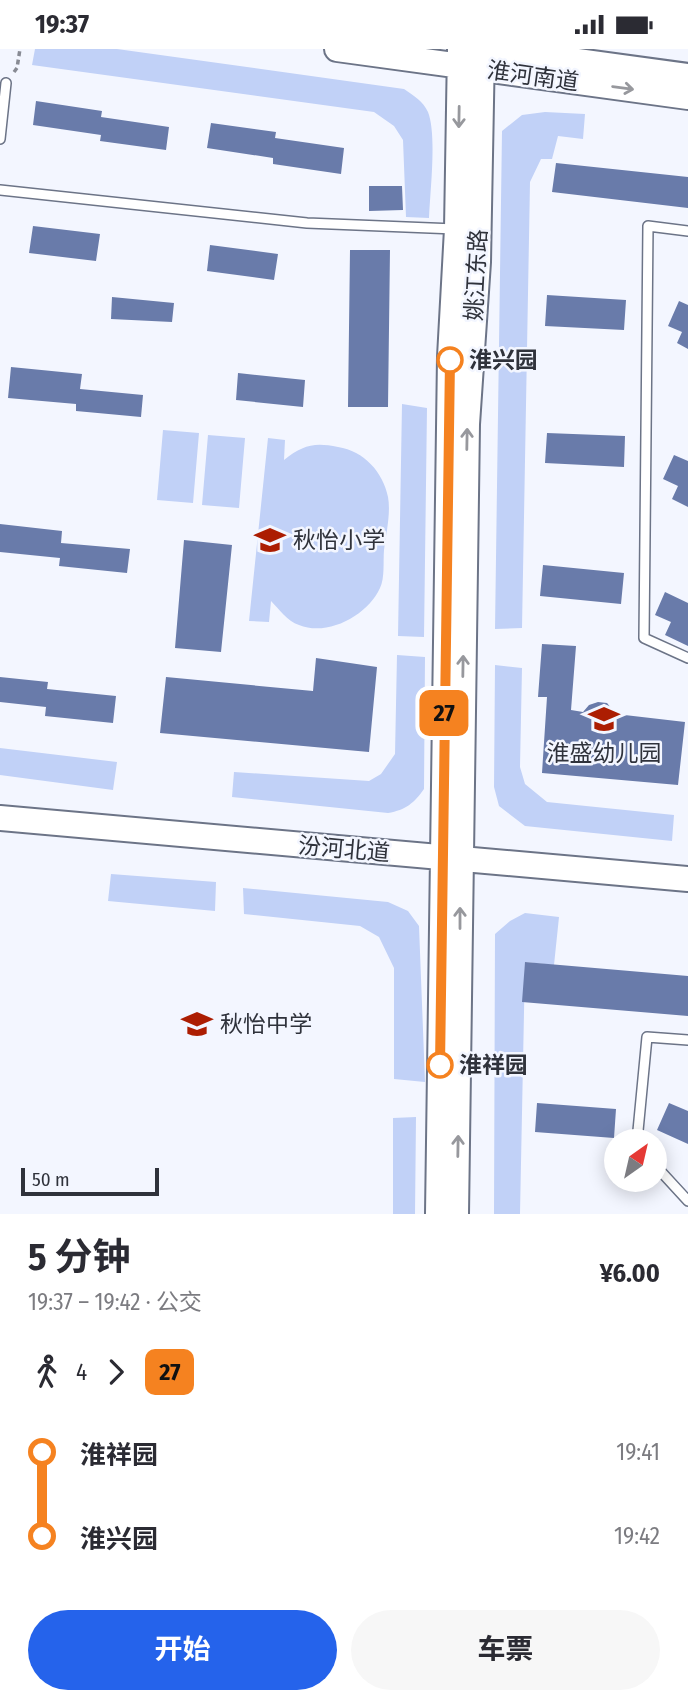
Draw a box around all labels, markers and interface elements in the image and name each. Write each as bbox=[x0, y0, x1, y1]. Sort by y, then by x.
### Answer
text: 19:37 bbox=[35, 9, 89, 40]
street label: 淮河南道 bbox=[485, 56, 581, 96]
one-way arrow bbox=[611, 82, 634, 95]
one-way arrow bbox=[452, 105, 466, 128]
street label: 姚江东路 bbox=[460, 228, 492, 322]
place label: 淮兴园 bbox=[469, 346, 538, 374]
marker: 淮兴园 bbox=[437, 347, 463, 373]
one-way arrow bbox=[460, 428, 473, 451]
school or university icon: 秋怡小学 bbox=[253, 523, 287, 557]
place label: 秋怡小学 bbox=[293, 526, 385, 554]
one-way arrow bbox=[456, 655, 470, 678]
line badge: 27 bbox=[412, 690, 476, 736]
text: 27 bbox=[433, 699, 455, 727]
school or university icon: 淮盛幼儿园 bbox=[587, 702, 621, 736]
place label: 淮盛幼儿园 bbox=[547, 739, 662, 767]
street label: 汾河北道 bbox=[297, 831, 391, 867]
one-way arrow bbox=[454, 907, 467, 930]
school or university icon: 秋怡中学 bbox=[180, 1007, 214, 1041]
place label: 秋怡中学 bbox=[220, 1010, 312, 1038]
place label: 淮祥园 bbox=[459, 1051, 528, 1079]
marker: 淮祥园 bbox=[427, 1052, 453, 1078]
north arrow bbox=[604, 1129, 667, 1192]
map controls bbox=[604, 1129, 667, 1192]
one-way arrow bbox=[451, 1135, 464, 1158]
scale bar bbox=[21, 1165, 159, 1197]
text: 50 m bbox=[32, 1168, 70, 1191]
text: 5 分钟 bbox=[28, 1234, 131, 1280]
text: ¥6.00 bbox=[600, 1258, 660, 1289]
text: 19:37 – 19:42 · 公交 bbox=[28, 1288, 202, 1316]
icon: walk bbox=[28, 1353, 66, 1391]
icon: forward bbox=[97, 1353, 135, 1391]
text: 4 bbox=[76, 1358, 87, 1386]
text: 27 bbox=[159, 1358, 180, 1386]
text: 19:41 bbox=[616, 1438, 660, 1466]
text: 淮祥园 bbox=[80, 1440, 158, 1471]
text: 19:42 bbox=[614, 1522, 660, 1550]
text: 淮兴园 bbox=[80, 1524, 158, 1555]
button: 开始 bbox=[28, 1610, 337, 1690]
button: 车票 bbox=[351, 1610, 660, 1690]

